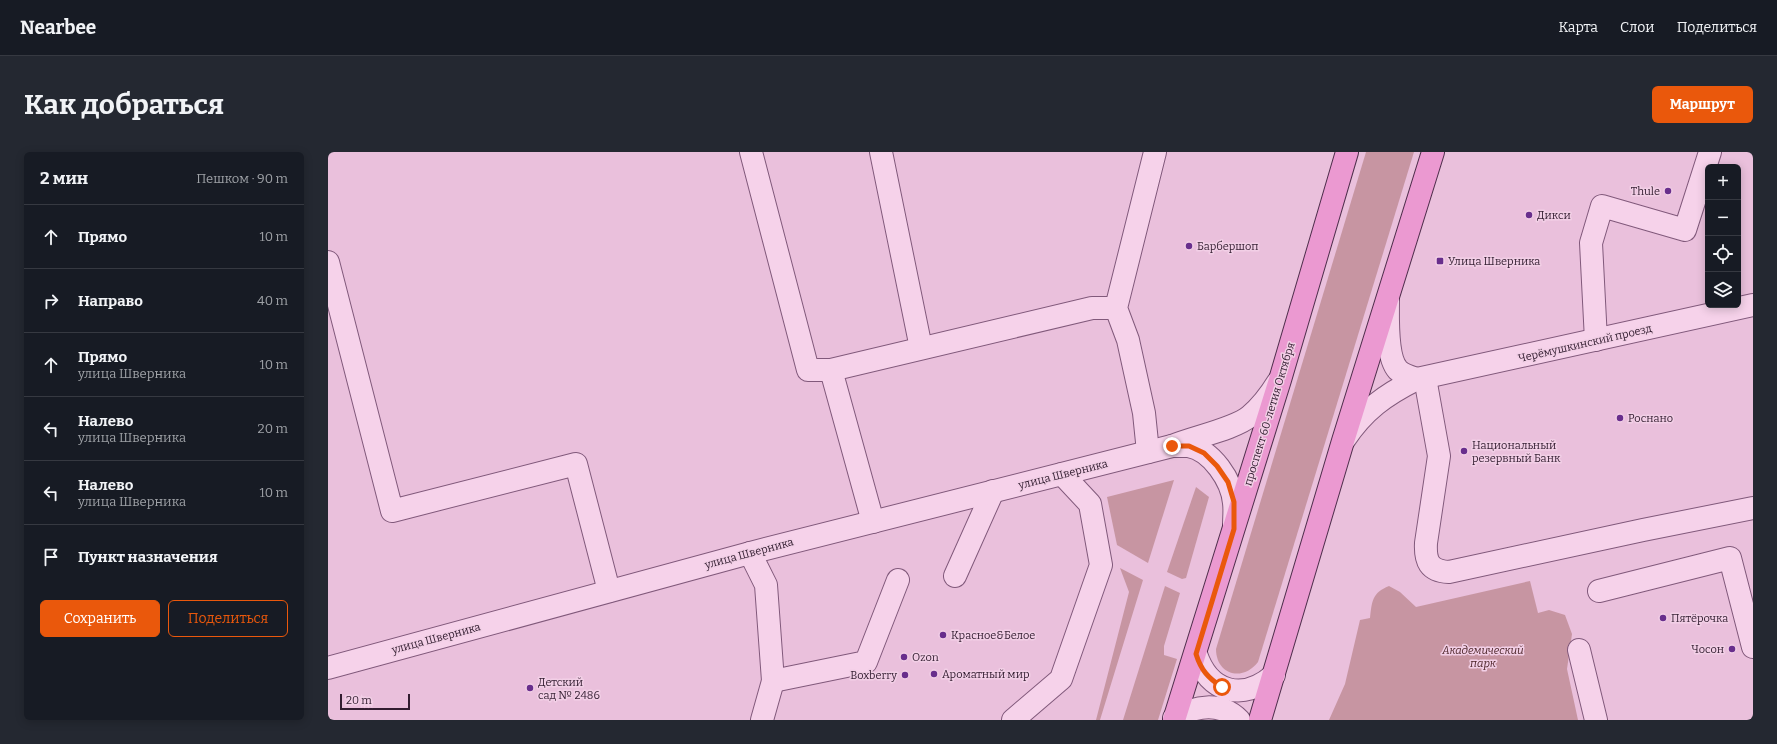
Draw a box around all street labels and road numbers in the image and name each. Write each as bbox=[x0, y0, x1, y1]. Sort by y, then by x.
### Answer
street label: Черёмушкинский проезд bbox=[1517, 322, 1654, 365]
street label: проспект 60-летия Октября bbox=[1241, 341, 1298, 487]
street label: улица Шверника bbox=[1016, 457, 1109, 492]
street label: улица Шверника bbox=[702, 535, 795, 572]
street label: улица Шверника bbox=[389, 620, 482, 657]

